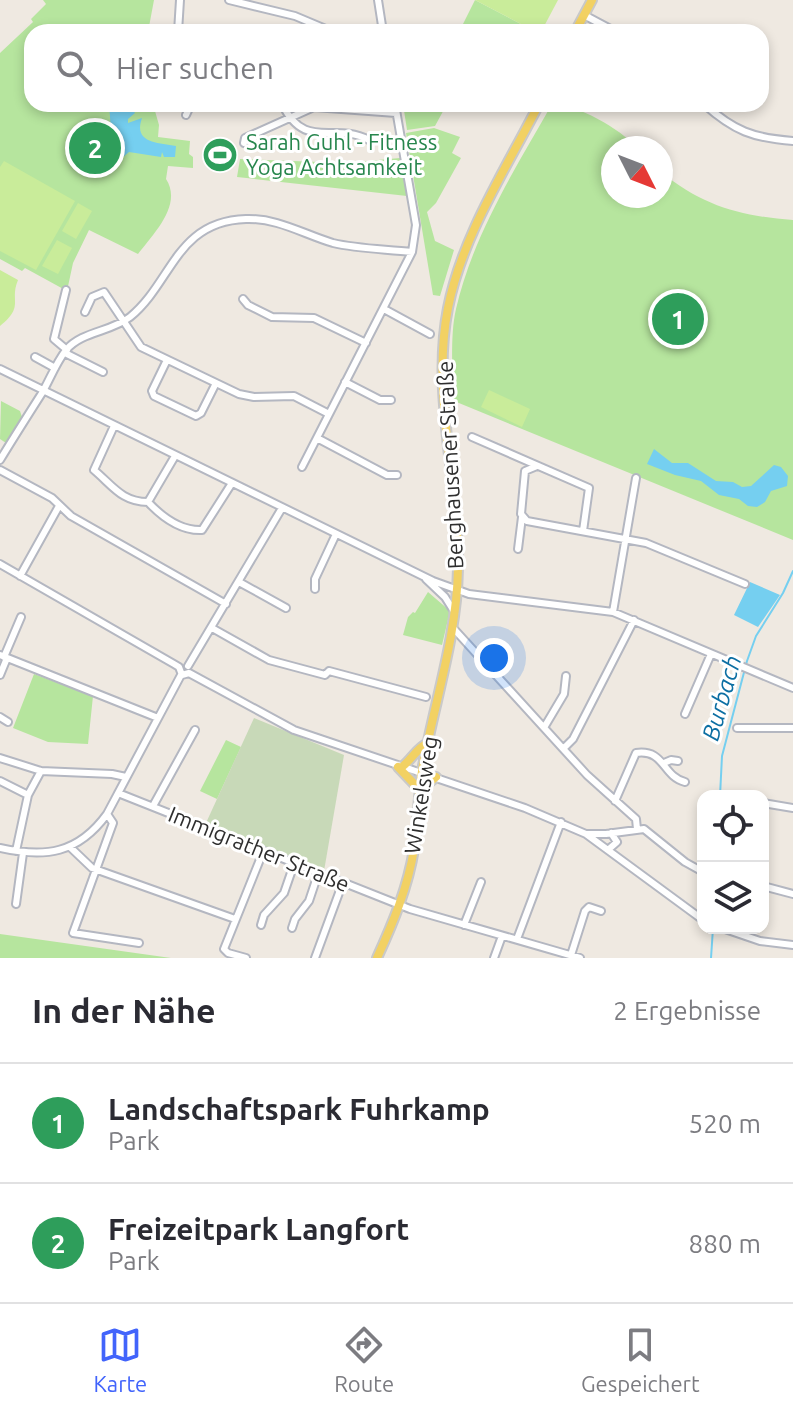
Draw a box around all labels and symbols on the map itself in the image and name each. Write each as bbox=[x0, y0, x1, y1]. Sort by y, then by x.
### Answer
pin: 2 bbox=[69, 118, 121, 178]
place label: Sarah Guhl - Fitness Yoga Achtsamkeit bbox=[246, 129, 437, 179]
sports icon: Sarah Guhl - Fitness Yoga Achtsamkeit bbox=[201, 136, 239, 174]
north arrow bbox=[601, 136, 673, 208]
pin: 1 bbox=[652, 289, 704, 349]
street label: Berghausener Straße bbox=[432, 360, 467, 570]
your location bbox=[474, 638, 514, 678]
water label: Burbach bbox=[696, 652, 747, 744]
street label: Winkelsweg bbox=[399, 734, 442, 856]
street label: Immigrather Straße bbox=[165, 801, 353, 896]

